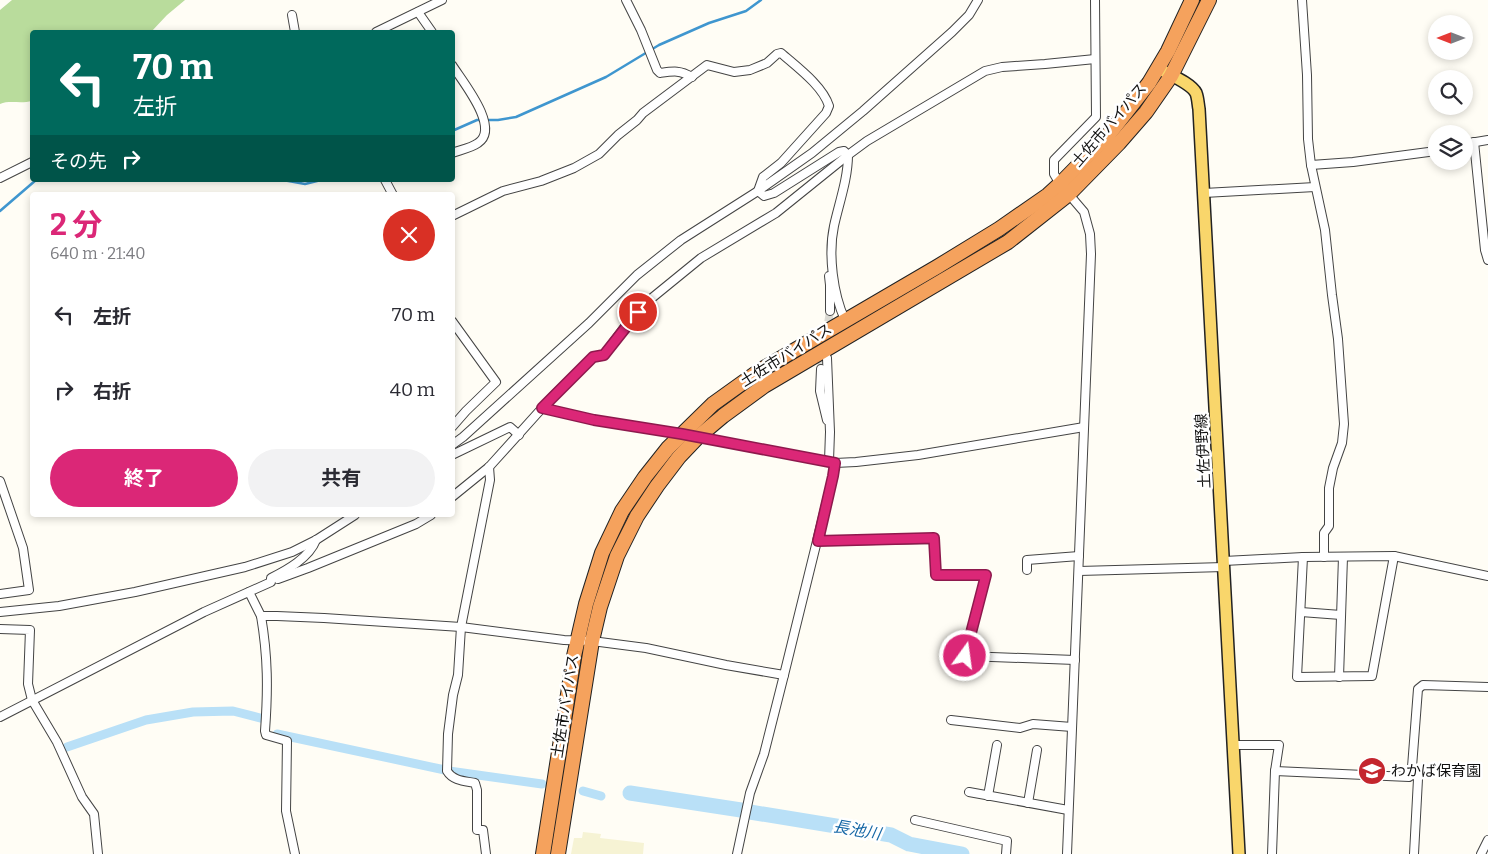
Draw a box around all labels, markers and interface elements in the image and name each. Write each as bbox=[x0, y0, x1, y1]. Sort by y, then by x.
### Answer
north arrow bbox=[1428, 15, 1472, 60]
map controls bbox=[1428, 15, 1473, 170]
text: 70 m bbox=[133, 46, 213, 88]
icon: left bbox=[50, 50, 115, 115]
button: search bbox=[1428, 70, 1473, 115]
street label: 土佐市バイパス bbox=[1068, 80, 1150, 170]
text: 左折 bbox=[133, 93, 177, 120]
button: layers bbox=[1428, 125, 1473, 170]
icon: right bbox=[117, 145, 145, 173]
text: その先 bbox=[50, 150, 107, 173]
text: 2 分 bbox=[50, 207, 102, 243]
button: close bbox=[383, 209, 435, 261]
text: 640 m · 21:40 bbox=[50, 244, 145, 263]
pin bbox=[617, 291, 659, 333]
icon: arrive bbox=[624, 298, 652, 326]
icon: left bbox=[50, 301, 78, 329]
text: 70 m bbox=[392, 303, 435, 326]
text: 左折 bbox=[93, 305, 131, 328]
street label: 土佐市バイパス bbox=[737, 320, 835, 390]
icon: right bbox=[50, 376, 78, 404]
text: 40 m bbox=[390, 378, 435, 401]
text: 右折 bbox=[93, 380, 131, 403]
street label: 土佐伊野線 bbox=[1192, 413, 1214, 489]
button: 終了 bbox=[50, 449, 238, 507]
button: 共有 bbox=[248, 449, 435, 507]
position arrow bbox=[938, 629, 990, 681]
street label: 土佐市バイパス bbox=[548, 653, 582, 759]
school or university icon: わかば保育園 bbox=[1357, 756, 1387, 786]
place label: わかば保育園 bbox=[1391, 762, 1481, 780]
water label: 長池川 bbox=[832, 816, 884, 844]

